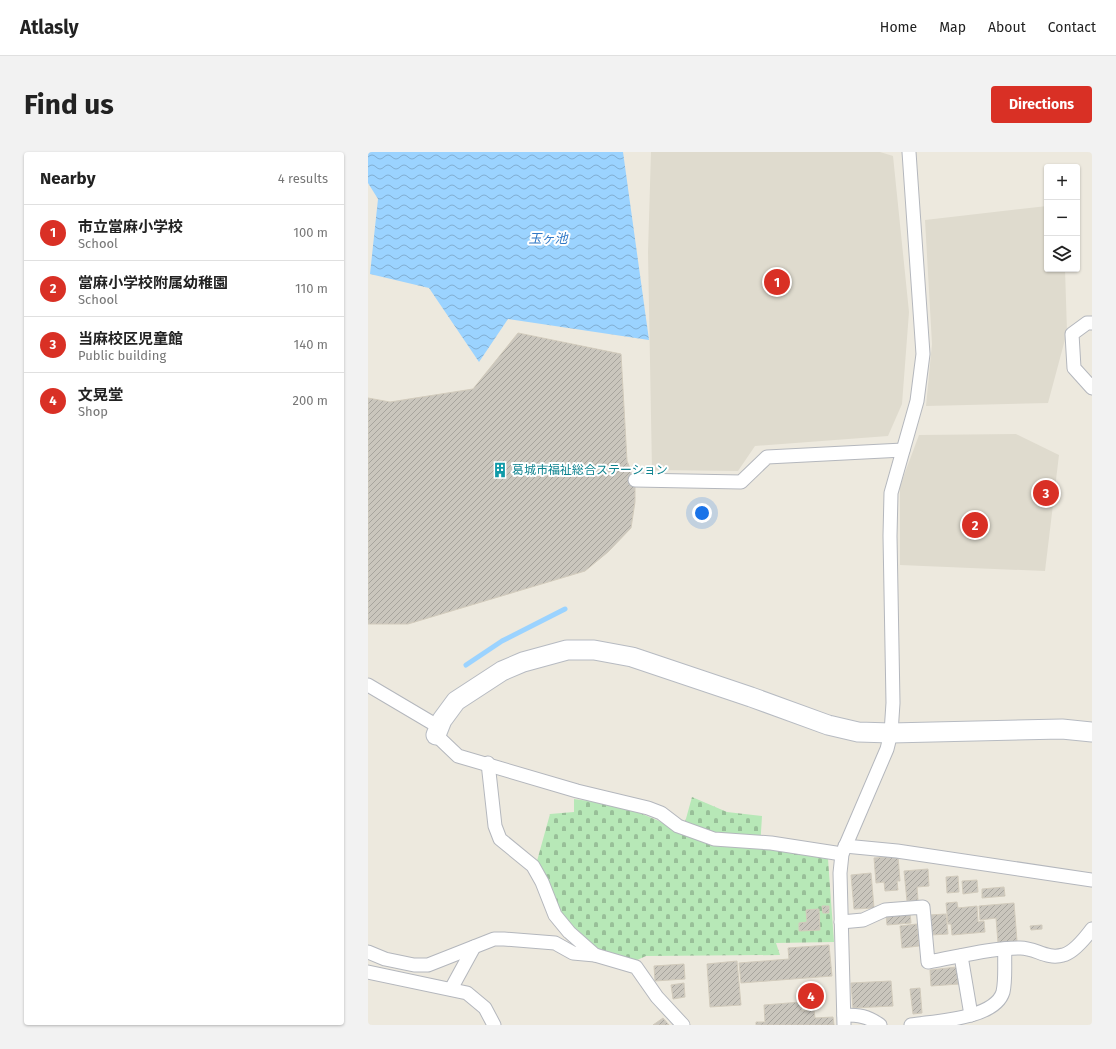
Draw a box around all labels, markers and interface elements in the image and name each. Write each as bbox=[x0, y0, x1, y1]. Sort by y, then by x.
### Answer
text: Atlasly bbox=[20, 16, 79, 39]
text: Home bbox=[880, 19, 917, 36]
text: Map bbox=[939, 19, 966, 36]
text: About bbox=[988, 19, 1026, 36]
text: Contact bbox=[1048, 19, 1096, 36]
button: Directions bbox=[991, 86, 1092, 123]
text: Find us bbox=[24, 88, 114, 121]
map controls bbox=[1044, 164, 1080, 272]
button: + bbox=[1044, 164, 1080, 200]
text: Nearby bbox=[40, 168, 95, 189]
text: 4 results bbox=[278, 171, 328, 186]
button: − bbox=[1044, 200, 1080, 236]
text: 市立當麻小学校 bbox=[78, 218, 183, 236]
text: 1 bbox=[50, 225, 56, 240]
text: 100 m bbox=[293, 225, 328, 240]
water label: 玉ヶ池 bbox=[528, 231, 569, 246]
text: School bbox=[78, 236, 118, 251]
button: layers bbox=[1044, 236, 1080, 272]
pin: 1 bbox=[764, 267, 790, 297]
text: 當麻小学校附属幼稚園 bbox=[78, 274, 228, 292]
text: 2 bbox=[50, 281, 56, 296]
text: 110 m bbox=[295, 281, 328, 296]
text: School bbox=[78, 292, 118, 307]
text: 当麻校区児童館 bbox=[78, 330, 183, 348]
text: 3 bbox=[50, 337, 56, 352]
text: 140 m bbox=[294, 337, 328, 352]
text: Public building bbox=[78, 348, 166, 363]
text: 文晃堂 bbox=[78, 386, 123, 404]
text: 4 bbox=[49, 393, 57, 408]
text: 200 m bbox=[292, 393, 328, 408]
text: Shop bbox=[78, 404, 108, 419]
building icon: 葛城市福祉総合ステーション bbox=[491, 461, 509, 479]
place label: 葛城市福祉総合ステーション bbox=[512, 463, 668, 477]
pin: 3 bbox=[1033, 478, 1059, 508]
your location bbox=[692, 503, 712, 523]
pin: 2 bbox=[962, 510, 988, 540]
pin: 4 bbox=[798, 981, 824, 1011]

